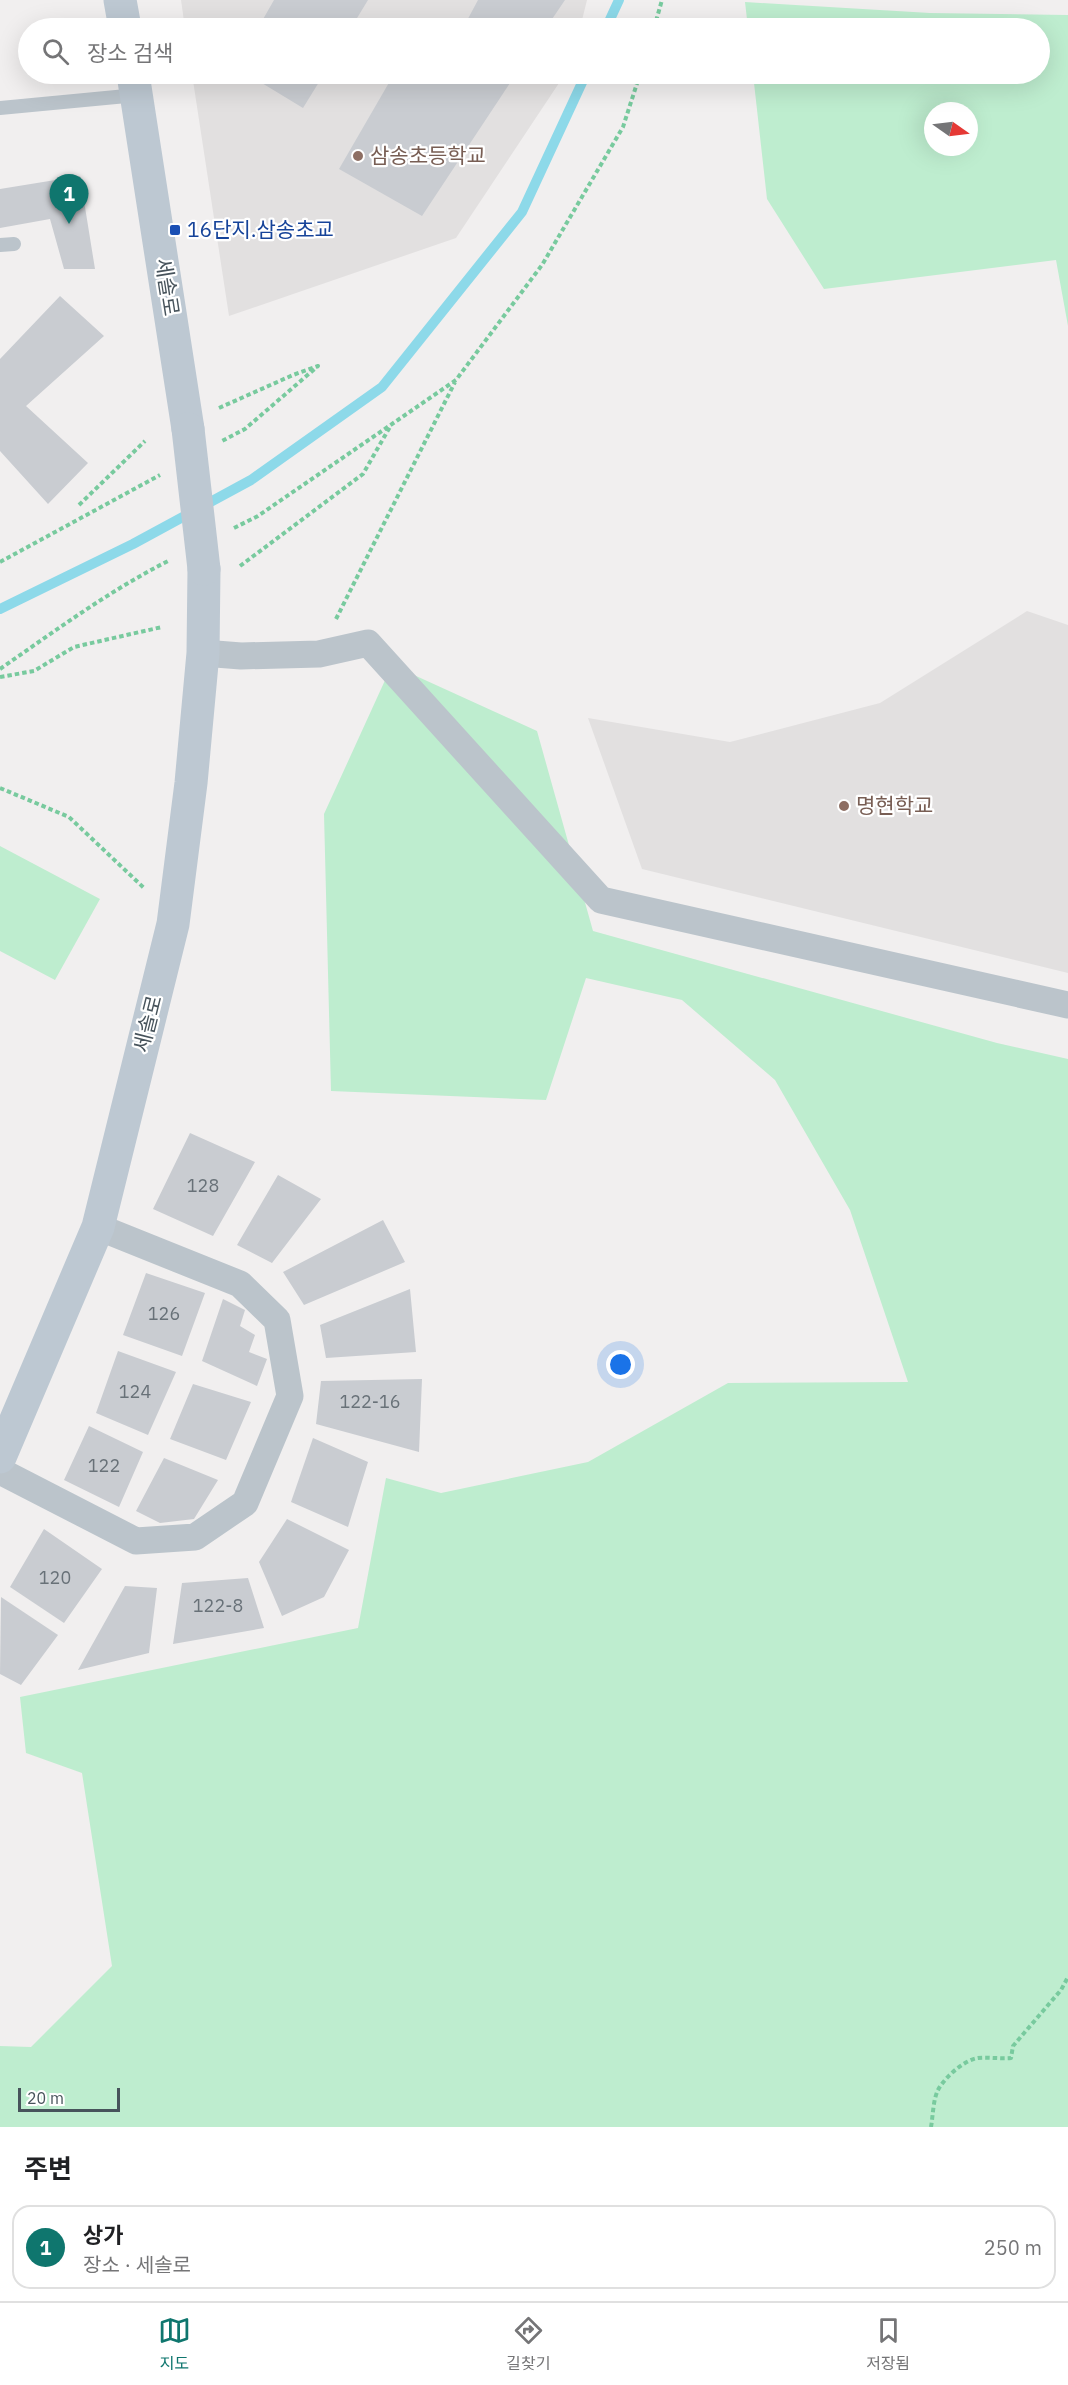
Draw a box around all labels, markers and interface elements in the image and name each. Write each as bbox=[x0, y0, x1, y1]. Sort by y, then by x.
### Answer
search box bbox=[18, 18, 1050, 84]
icon: search bbox=[39, 35, 72, 68]
text: 장소 검색 bbox=[87, 38, 173, 67]
north arrow bbox=[924, 102, 978, 156]
place label: 삼송초등학교 bbox=[370, 141, 486, 169]
marker: 삼송초등학교 bbox=[351, 149, 365, 163]
pin: 1 bbox=[50, 174, 88, 224]
place label: 16단지.삼송초교 bbox=[187, 215, 334, 243]
marker: 16단지.삼송초교 bbox=[168, 223, 182, 237]
street label: 세솔로 bbox=[150, 256, 186, 318]
place label: 명현학교 bbox=[856, 791, 933, 819]
marker: 명현학교 bbox=[837, 799, 851, 813]
street label: 세솔로 bbox=[126, 992, 168, 1055]
house number: 128 bbox=[187, 1174, 219, 1197]
house number: 126 bbox=[148, 1302, 180, 1325]
your location bbox=[606, 1350, 635, 1379]
house number: 124 bbox=[119, 1380, 151, 1403]
house number: 122-16 bbox=[339, 1390, 401, 1413]
house number: 122 bbox=[88, 1454, 120, 1477]
house number: 120 bbox=[39, 1566, 71, 1589]
house number: 122-8 bbox=[193, 1594, 243, 1617]
scale bar bbox=[18, 2085, 120, 2112]
text: 20 m bbox=[27, 2088, 64, 2108]
text: 주변 bbox=[24, 2151, 72, 2185]
text: 상가 bbox=[83, 2220, 123, 2249]
text: 1 bbox=[40, 2234, 52, 2261]
text: 250 m bbox=[984, 2234, 1042, 2261]
text: 장소 · 세솔로 bbox=[83, 2251, 191, 2278]
tab: 지도 bbox=[158, 2314, 191, 2374]
tab: 길찾기 bbox=[506, 2314, 550, 2374]
tab: 저장됨 bbox=[866, 2314, 910, 2374]

